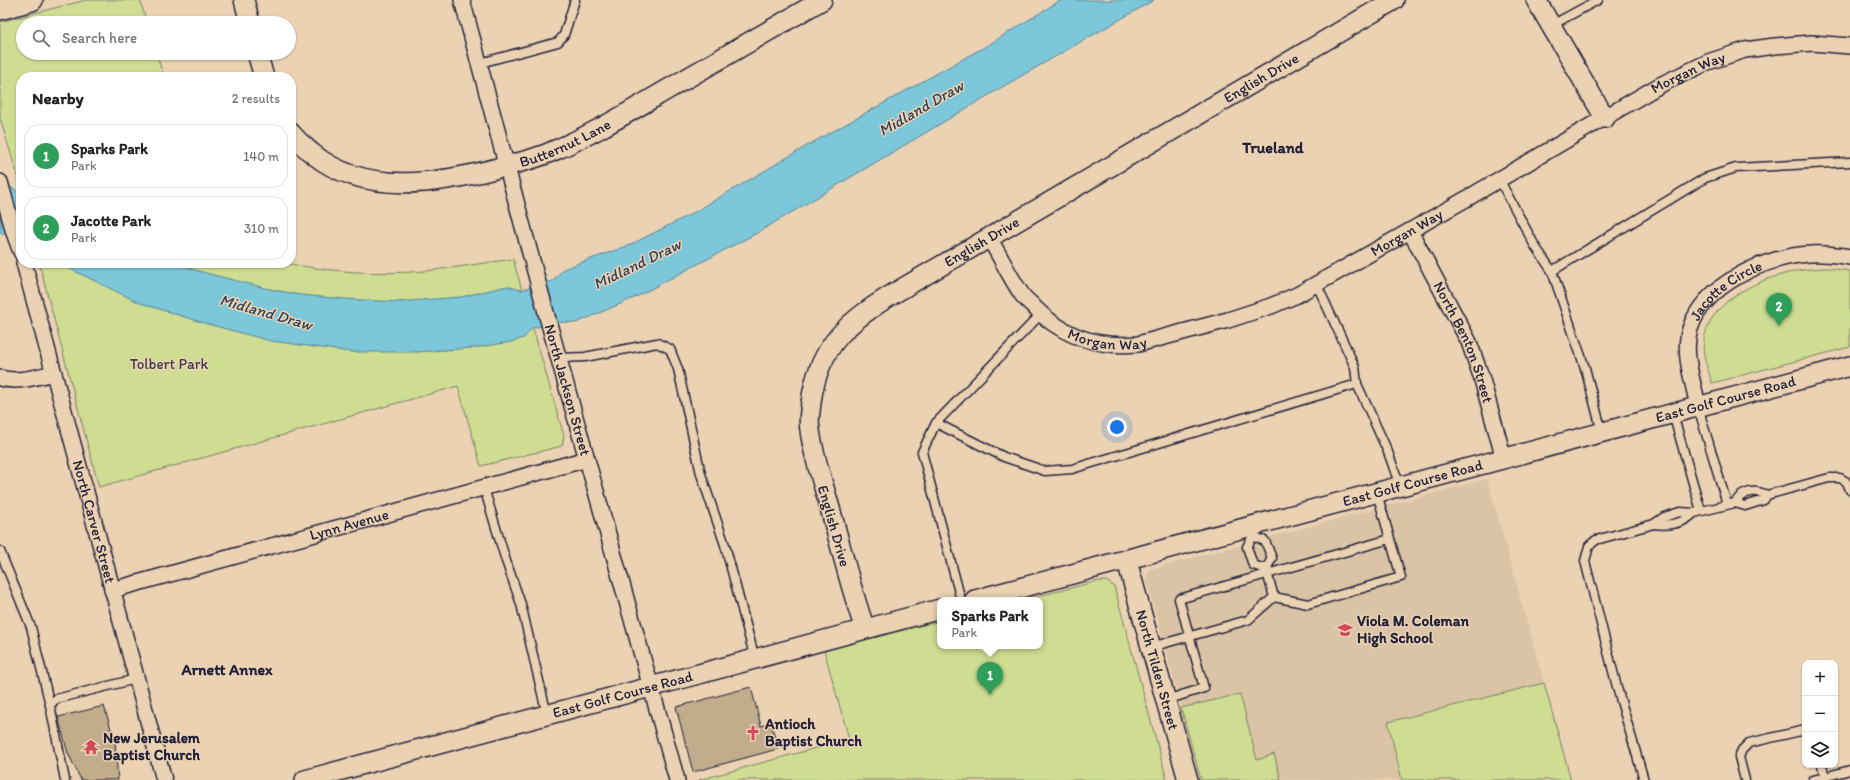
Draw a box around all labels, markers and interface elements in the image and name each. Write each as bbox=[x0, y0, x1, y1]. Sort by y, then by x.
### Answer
search box bbox=[16, 16, 296, 60]
icon: search bbox=[30, 27, 52, 49]
text: Search here bbox=[62, 29, 137, 47]
street label: Morgan Way bbox=[1647, 48, 1728, 97]
street label: English Drive bbox=[1220, 49, 1302, 107]
water label: Midland Draw bbox=[875, 75, 969, 140]
text: Nearby bbox=[32, 88, 84, 108]
text: 2 results bbox=[232, 91, 280, 106]
street label: Butternut Lane bbox=[518, 115, 614, 171]
district label: Trueland bbox=[1241, 138, 1304, 157]
text: Sparks Park bbox=[71, 140, 148, 158]
text: 1 bbox=[43, 149, 49, 164]
text: 140 m bbox=[243, 149, 279, 164]
text: Park bbox=[71, 158, 97, 173]
street label: Morgan Way bbox=[1367, 205, 1446, 260]
text: Jacotte Park bbox=[71, 212, 151, 230]
street label: English Drive bbox=[941, 213, 1023, 271]
text: 2 bbox=[43, 221, 49, 236]
text: 310 m bbox=[244, 221, 279, 236]
text: Park bbox=[71, 230, 97, 245]
water label: Midland Draw bbox=[590, 234, 686, 293]
street label: Jacotte Circle bbox=[1686, 257, 1765, 324]
street label: North Benton Street bbox=[1430, 279, 1497, 405]
water label: Midland Draw bbox=[218, 290, 316, 335]
pin: 2 bbox=[1766, 293, 1792, 326]
street label: North Jackson Street bbox=[541, 322, 595, 458]
street label: Morgan Way bbox=[1065, 324, 1149, 354]
park label: Tolbert Park bbox=[130, 355, 208, 373]
street label: East Golf Course Road bbox=[1654, 372, 1798, 427]
your location bbox=[1107, 417, 1127, 437]
street label: East Golf Course Road bbox=[1341, 455, 1485, 510]
street label: North Carver Street bbox=[69, 458, 119, 586]
street label: English Drive bbox=[814, 483, 854, 569]
street label: Lynn Avenue bbox=[308, 505, 391, 544]
popup bbox=[937, 597, 1043, 649]
text: Sparks Park bbox=[952, 607, 1029, 625]
street label: North Tilden Street bbox=[1132, 608, 1183, 732]
place label: Viola M. Coleman High School bbox=[1357, 612, 1469, 648]
school or university icon: Viola M. Coleman High School bbox=[1336, 621, 1354, 639]
text: Park bbox=[952, 625, 977, 640]
district label: Arnett Annex bbox=[180, 660, 273, 679]
map controls bbox=[1802, 660, 1838, 768]
button: + bbox=[1802, 660, 1838, 696]
pin: 1 bbox=[977, 662, 1003, 695]
street label: East Golf Course Road bbox=[551, 667, 695, 722]
button: − bbox=[1802, 696, 1838, 732]
place label: Antioch Baptist Church bbox=[764, 715, 862, 751]
church icon: Antioch Baptist Church bbox=[744, 724, 762, 742]
place label: New Jerusalem Baptist Church bbox=[103, 729, 201, 765]
button: layers bbox=[1802, 732, 1838, 768]
temple icon: New Jerusalem Baptist Church bbox=[82, 738, 100, 756]

